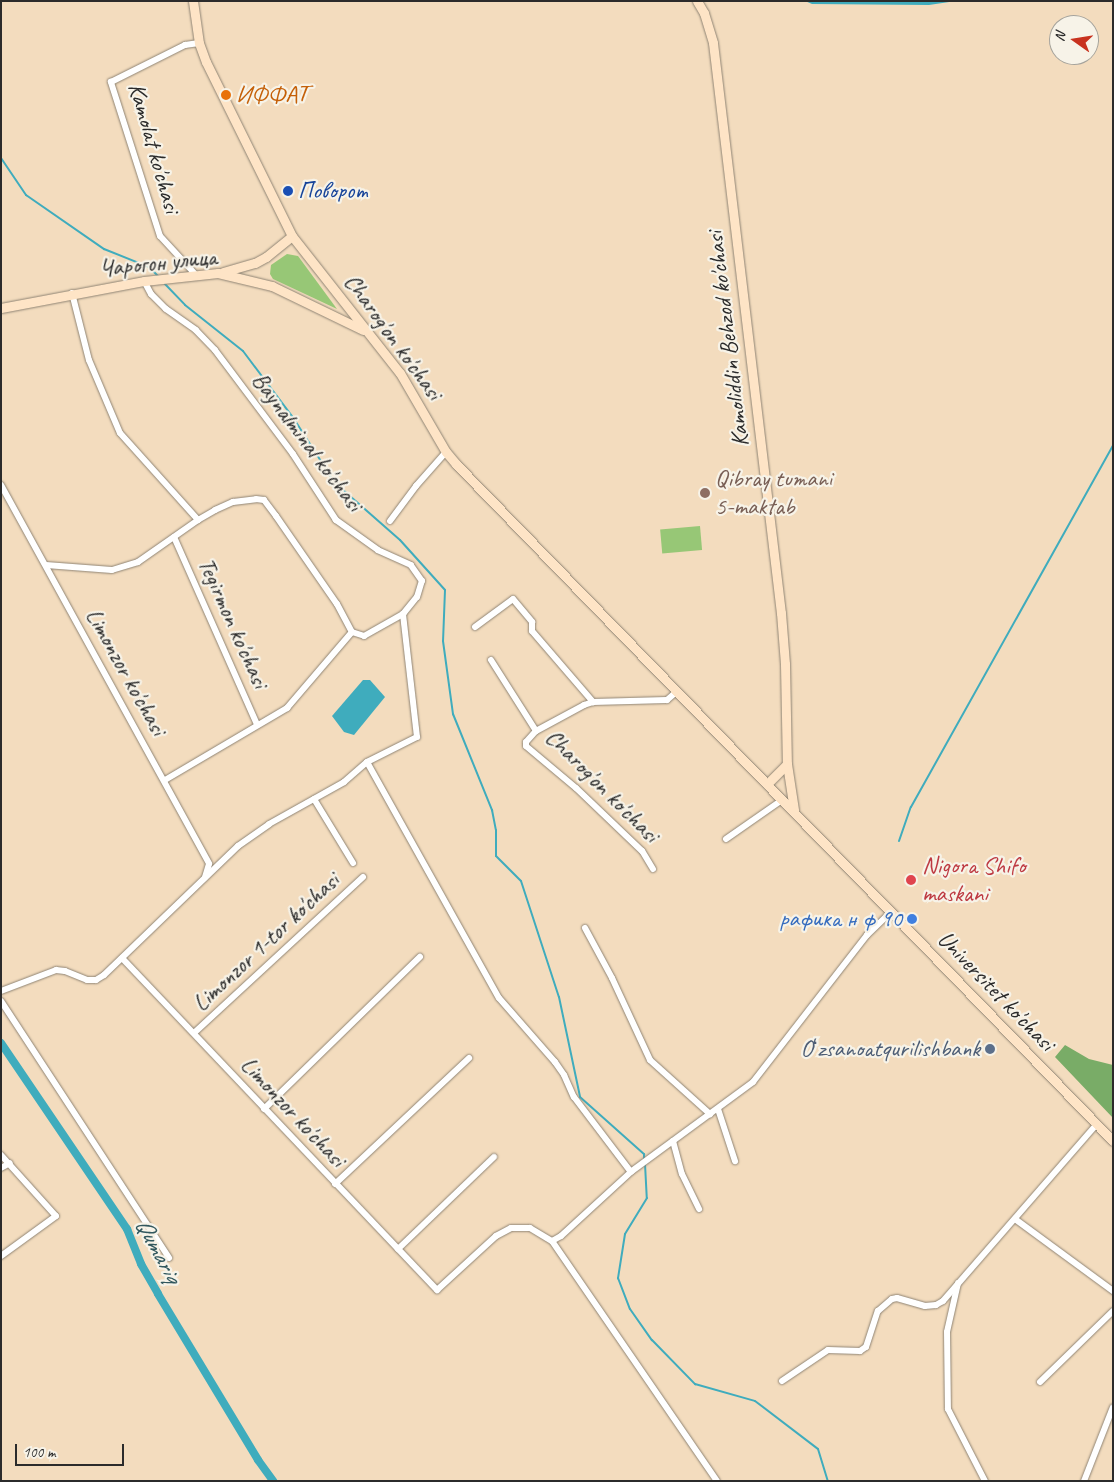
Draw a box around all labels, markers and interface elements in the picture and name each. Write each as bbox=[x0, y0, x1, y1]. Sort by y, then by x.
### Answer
north arrow bbox=[1049, 15, 1099, 65]
text: N bbox=[1051, 31, 1069, 43]
street label: Kamolat ko'chasi bbox=[122, 80, 186, 216]
place label: ИФФАТ bbox=[236, 81, 308, 109]
marker: ИФФАТ bbox=[220, 89, 232, 101]
place label: Поворот bbox=[298, 177, 368, 205]
marker: Поворот bbox=[282, 185, 294, 197]
street label: Kamoliddin Behzod ko'chasi bbox=[700, 229, 756, 449]
street label: Чарогон улица bbox=[98, 243, 218, 283]
street label: Charog'on ko'chasi bbox=[337, 268, 449, 406]
street label: Baynalminal ko'chasi bbox=[245, 367, 369, 517]
place label: Qibray tumani 5-maktab bbox=[715, 465, 831, 521]
marker: Qibray tumani 5-maktab bbox=[699, 487, 711, 499]
street label: Tegirmon ko'chasi bbox=[191, 553, 275, 693]
street label: Limonzor ko'chasi bbox=[79, 603, 173, 741]
street label: Charog'on ko'chasi bbox=[539, 723, 665, 849]
place label: Nigora Shifo maskani bbox=[922, 852, 1026, 908]
street label: Limonzor 1-tor ko'chasi bbox=[187, 867, 345, 1017]
marker: Nigora Shifo maskani bbox=[904, 873, 918, 887]
place label: рафика н ф 90 bbox=[779, 905, 902, 933]
marker: рафика н ф 90 bbox=[906, 913, 918, 925]
street label: Universitet ko'chasi bbox=[931, 925, 1061, 1057]
place label: Oʻzsanoatqurilishbank bbox=[801, 1035, 980, 1063]
marker: Oʻzsanoatqurilishbank bbox=[984, 1043, 996, 1055]
street label: Limonzor ko'chasi bbox=[234, 1051, 352, 1173]
water label: Qumariq bbox=[129, 1213, 187, 1287]
scale bar bbox=[18, 1434, 126, 1466]
text: 100 m bbox=[23, 1443, 55, 1462]

